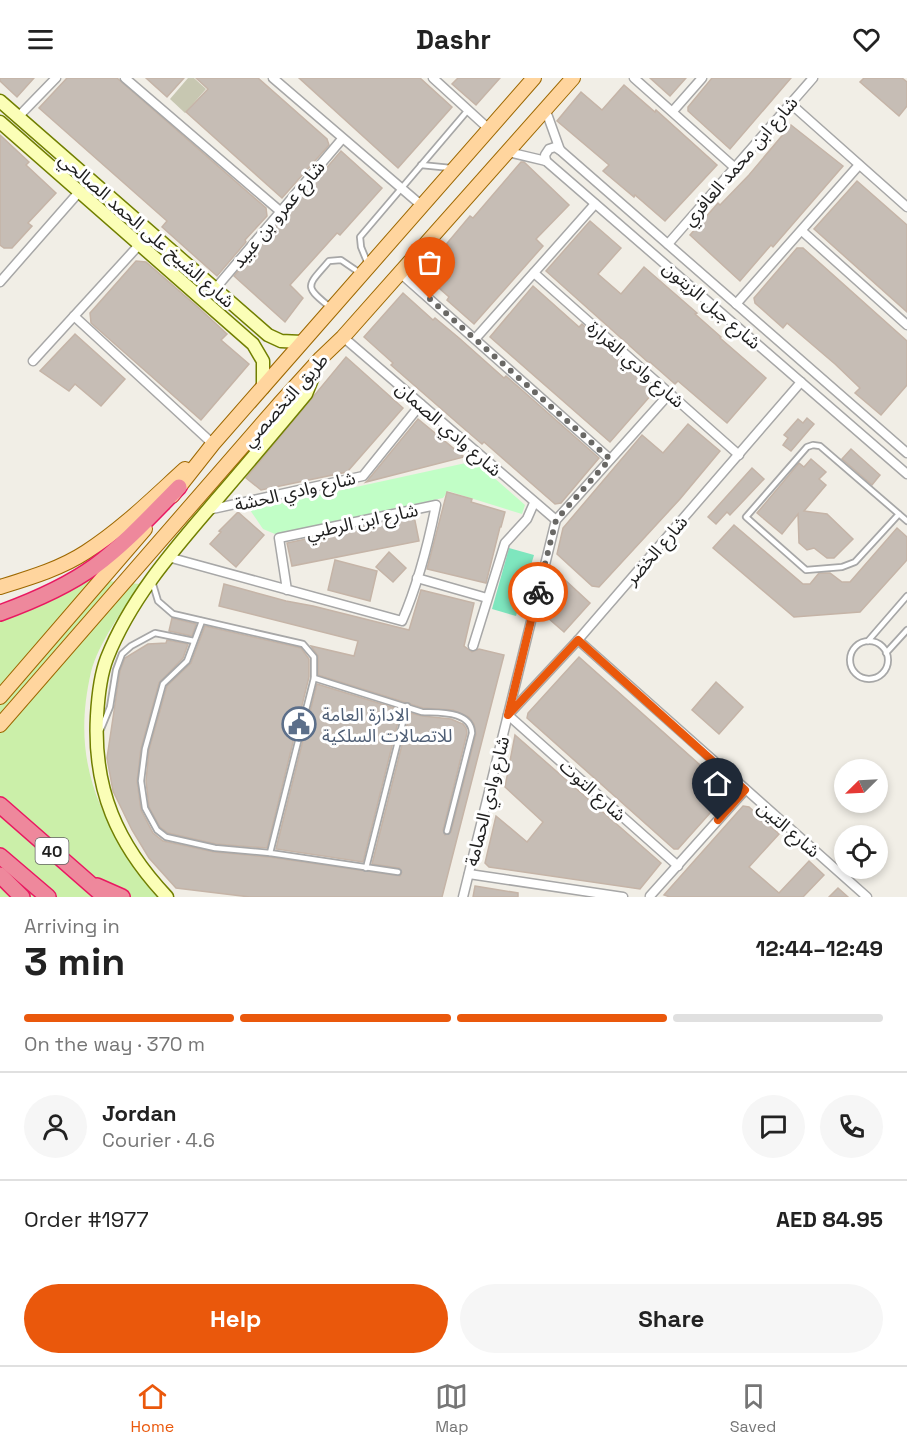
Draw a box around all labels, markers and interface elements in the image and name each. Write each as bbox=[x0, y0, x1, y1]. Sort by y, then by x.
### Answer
text: Dashr bbox=[416, 22, 491, 57]
icon: menu bbox=[24, 23, 57, 56]
icon: heart bbox=[850, 23, 883, 56]
street label: شارع ابن محمد العافري bbox=[677, 91, 805, 233]
street label: شارع الشيخ على الحمد الصالحي bbox=[53, 147, 239, 315]
street label: شارع عمرو بن عبيد bbox=[226, 156, 332, 274]
pin bbox=[404, 237, 455, 299]
icon: bag bbox=[413, 246, 446, 279]
street label: شارع جبل الزيتون bbox=[656, 256, 766, 356]
street label: شارع وادي الغرارة bbox=[581, 315, 689, 415]
street label: طريق التخصصي bbox=[237, 349, 335, 453]
street label: شارع وادي الصمان bbox=[389, 377, 507, 484]
street label: شارع وادي الحشة bbox=[232, 466, 358, 519]
street label: شارع ابن الرطبي bbox=[304, 498, 421, 547]
street label: شارع الخضر bbox=[619, 511, 695, 592]
courier bbox=[508, 562, 568, 622]
icon: bike bbox=[522, 576, 555, 609]
place label: الادارة العامة للاتصالات السلكية bbox=[322, 703, 452, 747]
public building icon: الادارة العامة للاتصالات السلكية bbox=[281, 706, 317, 742]
street label: شارع وادي الحمامة bbox=[460, 734, 517, 869]
street label: شارع التوت bbox=[553, 754, 631, 828]
pin bbox=[692, 758, 743, 820]
north arrow bbox=[834, 759, 888, 813]
map controls bbox=[834, 759, 888, 879]
icon: home bbox=[701, 767, 734, 800]
street label: شارع التين bbox=[751, 796, 825, 865]
button: locate bbox=[834, 825, 888, 879]
road number: 40 bbox=[36, 838, 68, 864]
text: Arriving in bbox=[24, 913, 120, 939]
text: 12:44–12:49 bbox=[755, 934, 883, 962]
text: 3 min bbox=[24, 937, 125, 986]
text: On the way · 370 m bbox=[24, 1031, 205, 1057]
button: person bbox=[24, 1095, 87, 1158]
button: chat bbox=[742, 1095, 805, 1158]
button: phone bbox=[820, 1095, 883, 1158]
text: Jordan bbox=[102, 1099, 177, 1127]
text: Courier · 4.6 bbox=[102, 1127, 215, 1153]
text: Order #1977 bbox=[24, 1205, 149, 1233]
text: AED 84.95 bbox=[776, 1205, 883, 1233]
button: Help bbox=[24, 1284, 448, 1353]
button: Share bbox=[460, 1284, 883, 1353]
tab: Home bbox=[131, 1380, 174, 1437]
tab: Map bbox=[435, 1380, 469, 1437]
tab: Saved bbox=[730, 1380, 776, 1437]

